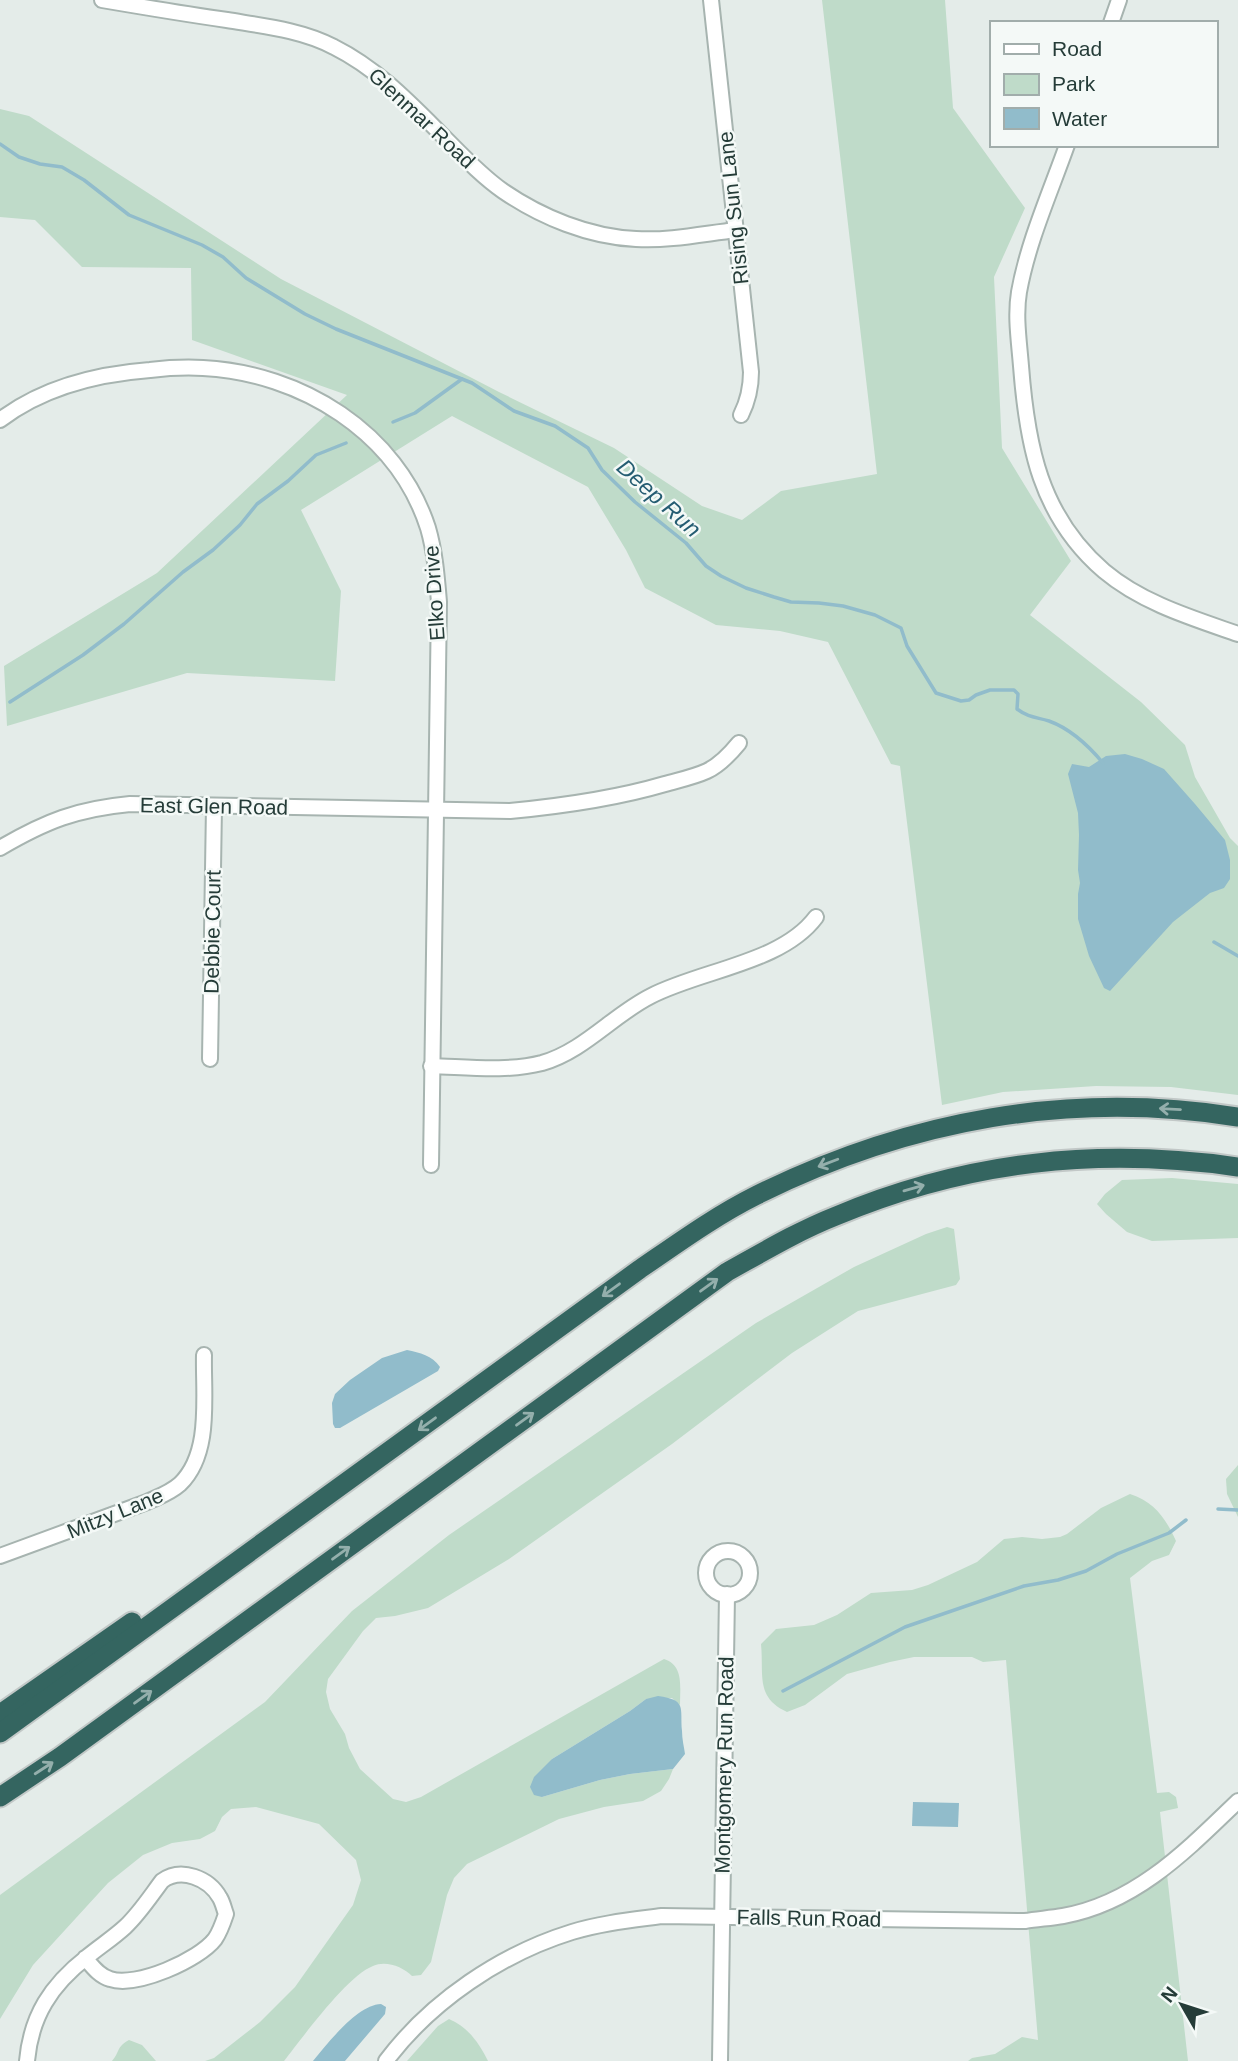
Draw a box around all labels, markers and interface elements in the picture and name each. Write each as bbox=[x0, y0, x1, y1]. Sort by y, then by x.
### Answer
legend bbox=[990, 21, 1217, 147]
text: Road bbox=[1052, 37, 1102, 60]
street label: Glenmar Road bbox=[364, 63, 480, 173]
text: Park bbox=[1052, 72, 1096, 95]
text: Water bbox=[1052, 107, 1107, 130]
street label: Rising Sun Lane bbox=[714, 130, 752, 286]
water label: Deep Run bbox=[612, 454, 706, 542]
street label: Elko Drive bbox=[419, 544, 449, 642]
street label: East Glen Road bbox=[140, 793, 288, 819]
street label: Debbie Court bbox=[199, 870, 225, 994]
one-way arrow bbox=[1159, 1103, 1182, 1116]
one-way arrow bbox=[817, 1158, 839, 1170]
one-way arrow bbox=[903, 1181, 925, 1194]
one-way arrow bbox=[699, 1278, 718, 1293]
one-way arrow bbox=[602, 1283, 621, 1297]
one-way arrow bbox=[515, 1412, 534, 1426]
one-way arrow bbox=[418, 1417, 437, 1431]
street label: Mitzy Lane bbox=[64, 1483, 166, 1543]
one-way arrow bbox=[331, 1546, 350, 1560]
street label: Montgomery Run Road bbox=[711, 1656, 737, 1874]
one-way arrow bbox=[133, 1690, 152, 1705]
one-way arrow bbox=[34, 1760, 53, 1775]
street label: Falls Run Road bbox=[736, 1905, 882, 1931]
north arrow bbox=[1147, 1970, 1217, 2040]
text: N bbox=[1157, 1983, 1182, 2007]

